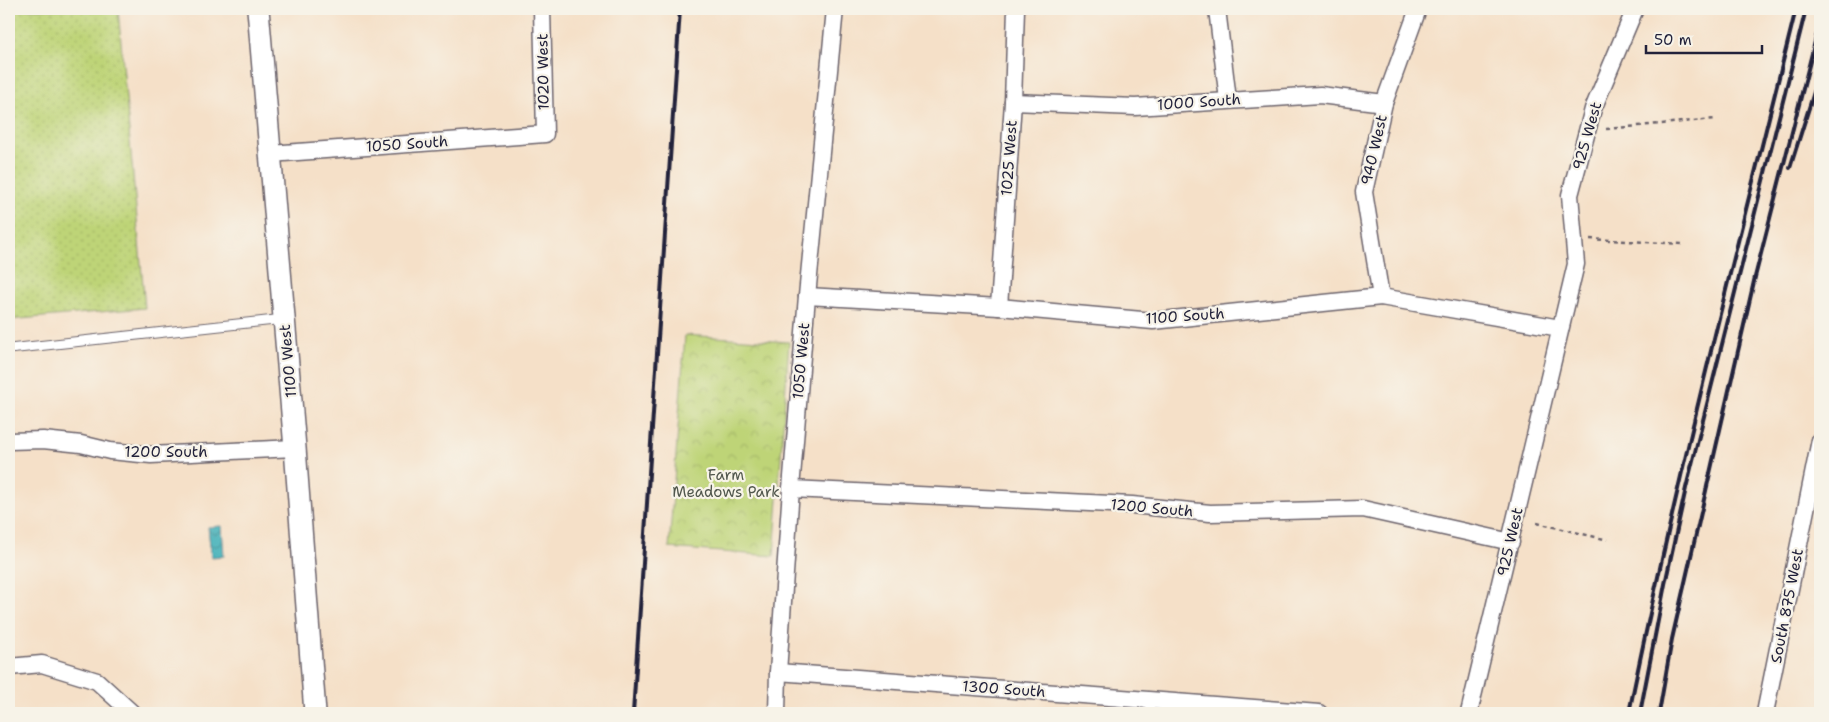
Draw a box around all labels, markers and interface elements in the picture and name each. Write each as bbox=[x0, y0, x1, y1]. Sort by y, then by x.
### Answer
scale bar bbox=[1646, 22, 1763, 54]
text: 50 m bbox=[1654, 30, 1692, 50]
street label: 1020 West bbox=[532, 33, 554, 111]
street label: 1000 South bbox=[1157, 89, 1241, 115]
street label: 925 West bbox=[1568, 100, 1606, 172]
street label: 940 West bbox=[1356, 113, 1392, 187]
street label: 1025 West bbox=[996, 120, 1022, 196]
street label: 1050 South bbox=[365, 131, 449, 157]
street label: 1100 South bbox=[1145, 303, 1225, 329]
street label: 1050 West bbox=[788, 322, 814, 400]
street label: 1100 West bbox=[275, 324, 301, 398]
street label: 1200 South bbox=[124, 442, 208, 462]
park label: Farm Meadows Park bbox=[672, 465, 780, 502]
street label: 1200 South bbox=[1110, 494, 1194, 522]
street label: 925 West bbox=[1492, 506, 1528, 578]
street label: South 875 West bbox=[1766, 547, 1808, 665]
street label: 1300 South bbox=[962, 676, 1046, 702]

